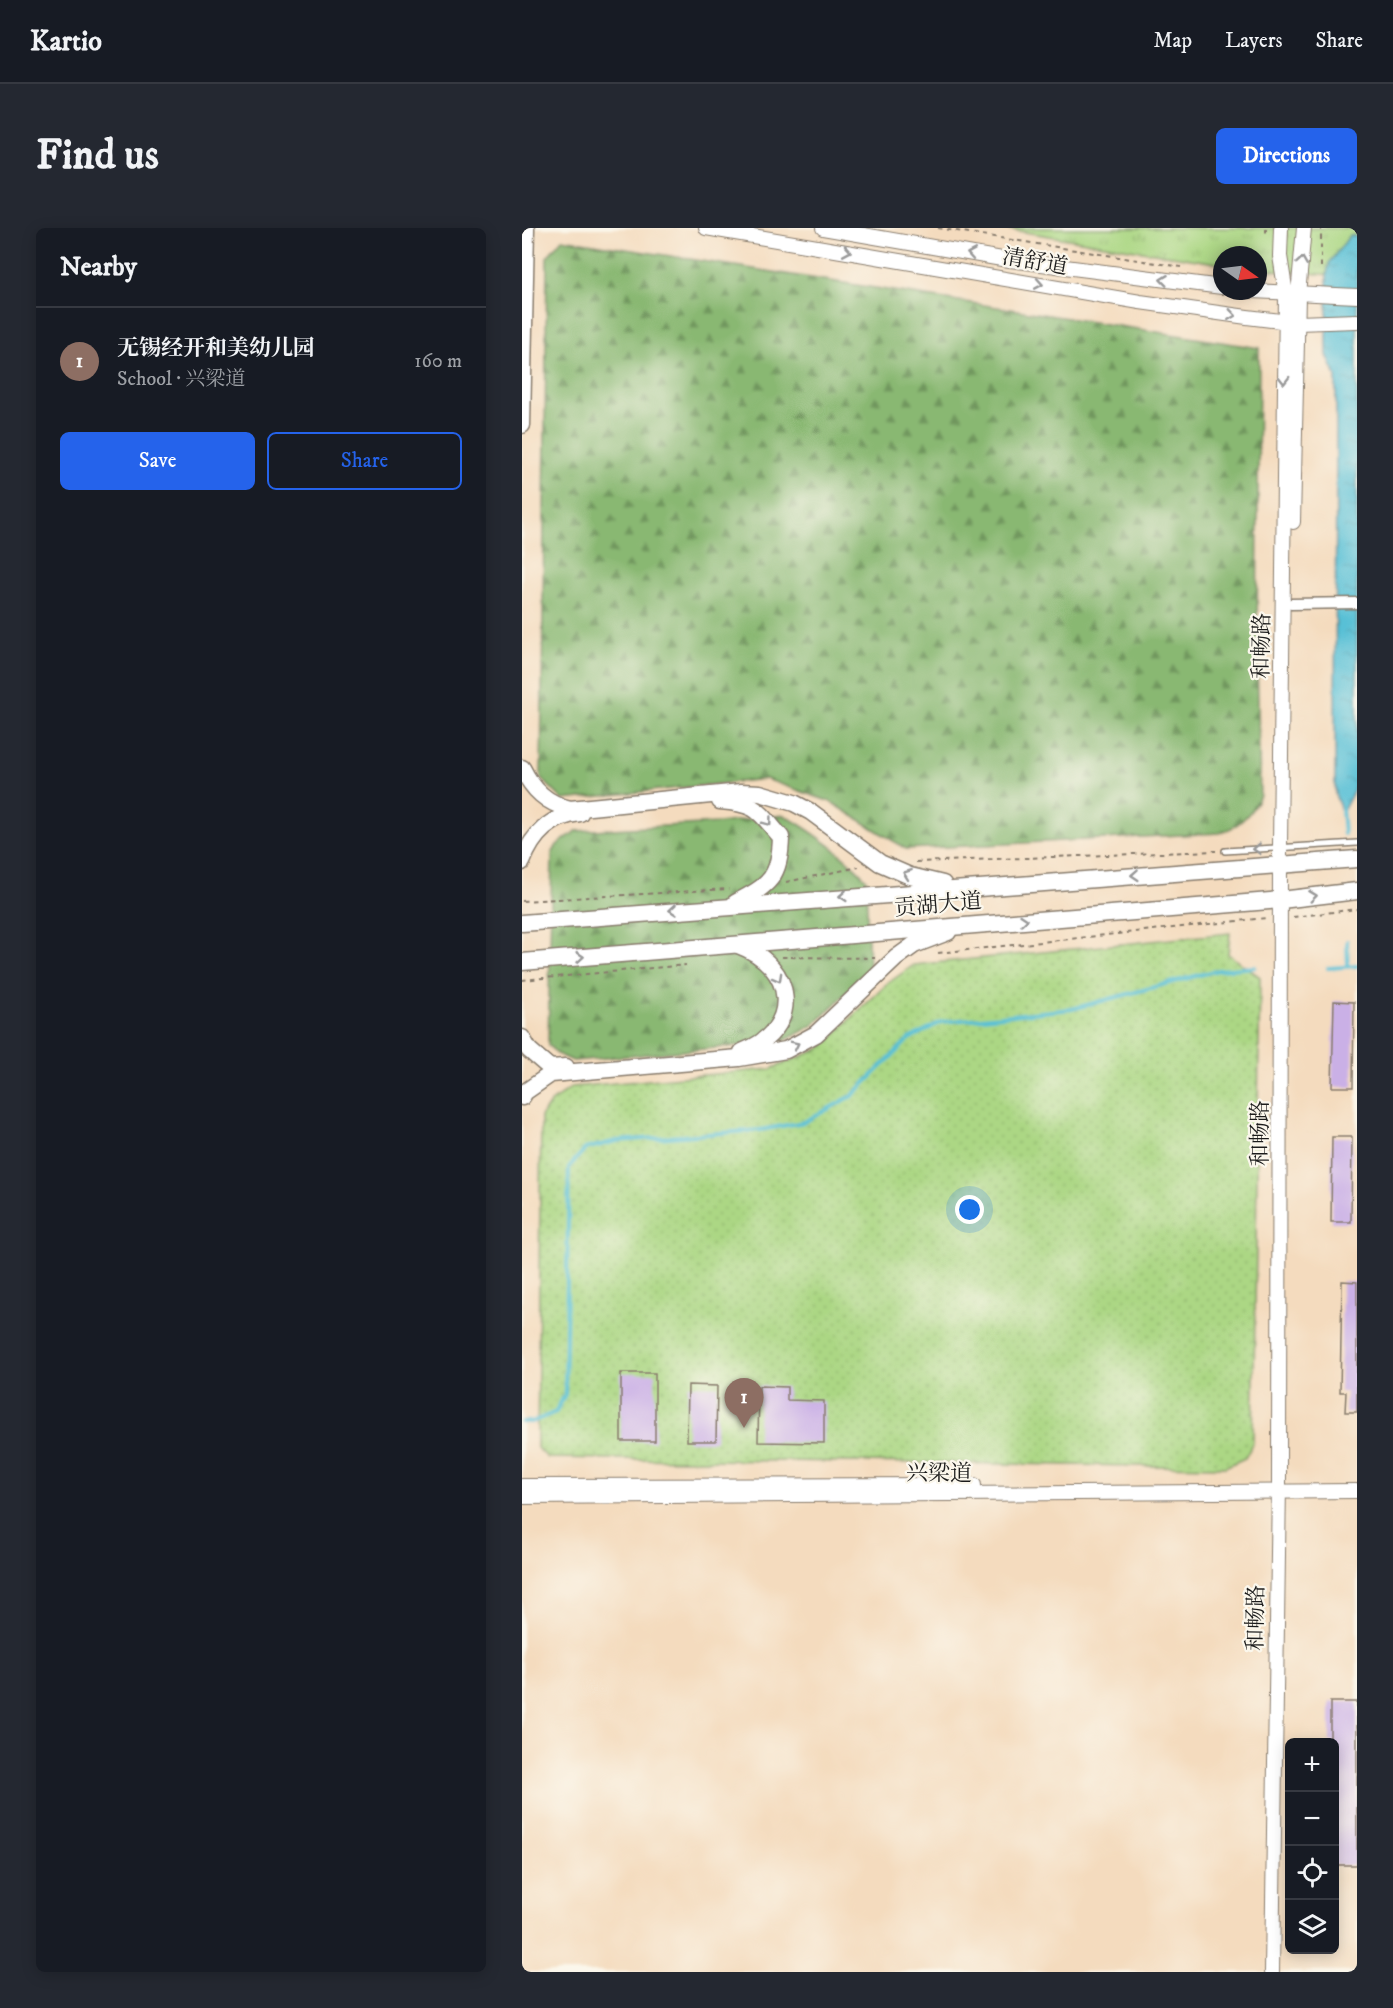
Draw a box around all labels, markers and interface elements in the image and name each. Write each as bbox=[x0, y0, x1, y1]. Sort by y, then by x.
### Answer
text: Kartio bbox=[30, 24, 102, 59]
text: Map bbox=[1153, 28, 1192, 54]
text: Layers bbox=[1225, 28, 1283, 54]
text: Share bbox=[1316, 28, 1363, 54]
button: Directions bbox=[1216, 128, 1357, 184]
text: Find us bbox=[36, 130, 159, 182]
street label: 清舒道 bbox=[1000, 243, 1070, 281]
one-way arrow bbox=[842, 244, 852, 256]
north arrow bbox=[1213, 246, 1267, 300]
one-way arrow bbox=[966, 248, 976, 261]
text: Nearby bbox=[60, 251, 137, 284]
one-way arrow bbox=[1295, 257, 1307, 266]
one-way arrow bbox=[1159, 274, 1169, 286]
one-way arrow bbox=[1034, 277, 1044, 290]
one-way arrow bbox=[1227, 309, 1236, 321]
text: 无锡经开和美幼儿园 bbox=[117, 335, 315, 362]
text: 1 bbox=[76, 349, 83, 374]
text: 160 m bbox=[414, 349, 462, 374]
text: School · 兴梁道 bbox=[117, 367, 245, 392]
one-way arrow bbox=[1278, 376, 1290, 385]
button: Save bbox=[60, 432, 255, 490]
button: Share bbox=[267, 432, 462, 490]
street label: 和畅路 bbox=[1248, 613, 1276, 679]
one-way arrow bbox=[761, 815, 772, 826]
one-way arrow bbox=[1252, 843, 1261, 856]
one-way arrow bbox=[1131, 868, 1140, 881]
one-way arrow bbox=[903, 869, 913, 882]
street label: 贡湖大道 bbox=[893, 888, 983, 922]
one-way arrow bbox=[839, 890, 848, 903]
one-way arrow bbox=[1308, 890, 1317, 903]
one-way arrow bbox=[669, 903, 678, 916]
one-way arrow bbox=[1019, 914, 1028, 927]
one-way arrow bbox=[576, 951, 585, 964]
one-way arrow bbox=[771, 972, 782, 983]
one-way arrow bbox=[789, 1041, 800, 1053]
street label: 和畅路 bbox=[1247, 1100, 1274, 1166]
your location bbox=[955, 1195, 984, 1224]
pin: 1 bbox=[724, 1378, 764, 1428]
street label: 兴梁道 bbox=[906, 1460, 972, 1487]
street label: 和畅路 bbox=[1242, 1585, 1270, 1651]
map controls bbox=[1285, 1738, 1339, 1954]
button: + bbox=[1285, 1738, 1339, 1792]
button: − bbox=[1285, 1792, 1339, 1846]
button: locate bbox=[1285, 1846, 1339, 1900]
button: layers bbox=[1285, 1900, 1339, 1954]

